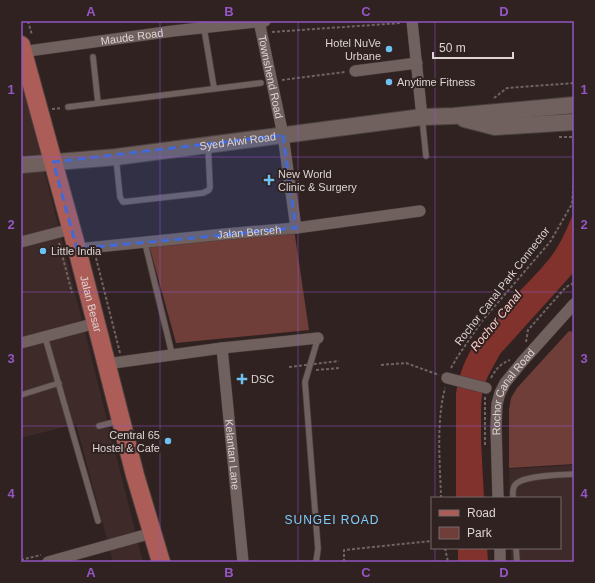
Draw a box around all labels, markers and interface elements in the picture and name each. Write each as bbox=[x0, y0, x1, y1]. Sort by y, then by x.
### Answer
text: A bbox=[86, 4, 96, 19]
text: B bbox=[224, 4, 234, 19]
text: C bbox=[361, 4, 371, 19]
text: D bbox=[499, 4, 509, 19]
street label: Maude Road bbox=[100, 26, 164, 47]
street label: Townshend Road bbox=[256, 34, 285, 120]
scale bar bbox=[433, 34, 513, 60]
place label: Hotel NuVe Urbane bbox=[325, 37, 381, 62]
text: 50 m bbox=[439, 41, 466, 55]
marker: Hotel NuVe Urbane bbox=[384, 44, 394, 54]
place label: Anytime Fitness bbox=[397, 76, 476, 88]
marker: Anytime Fitness bbox=[384, 77, 394, 87]
text: 1 bbox=[7, 82, 15, 97]
text: 1 bbox=[580, 82, 588, 97]
street label: Syed Alwi Road bbox=[199, 130, 277, 152]
place label: New World Clinic & Surgery bbox=[278, 168, 357, 193]
marker: New World Clinic & Surgery bbox=[263, 174, 275, 186]
text: 2 bbox=[7, 217, 15, 232]
text: 2 bbox=[580, 217, 588, 232]
street label: Jalan Berseh bbox=[217, 223, 282, 241]
street label: Rochor Canal Park Connector bbox=[452, 224, 552, 348]
place label: Little India bbox=[51, 245, 102, 257]
marker: Little India bbox=[38, 246, 48, 256]
street label: Jalan Besar bbox=[78, 274, 104, 334]
water label: Rochor Canal bbox=[467, 288, 525, 354]
street label: Rochor Canal Road bbox=[490, 346, 537, 436]
text: 3 bbox=[7, 351, 15, 366]
text: 3 bbox=[580, 351, 588, 366]
marker: DSC bbox=[236, 373, 248, 385]
place label: DSC bbox=[251, 373, 274, 385]
street label: Kelantan Lane bbox=[223, 419, 242, 490]
place label: Central 65 Hostel & Cafe bbox=[92, 429, 160, 454]
marker: Central 65 Hostel & Cafe bbox=[163, 436, 173, 446]
text: 4 bbox=[7, 486, 15, 501]
text: 4 bbox=[580, 486, 588, 501]
legend bbox=[431, 497, 561, 549]
text: Road bbox=[467, 506, 496, 520]
district label: SUNGEI ROAD bbox=[284, 513, 380, 527]
text: Park bbox=[467, 526, 493, 540]
text: A bbox=[86, 565, 96, 580]
text: B bbox=[224, 565, 234, 580]
text: C bbox=[361, 565, 371, 580]
text: D bbox=[499, 565, 509, 580]

